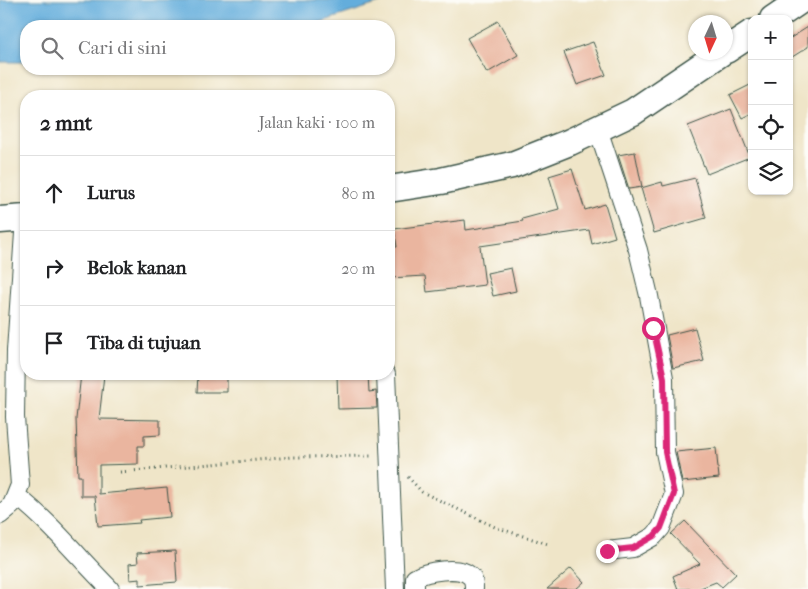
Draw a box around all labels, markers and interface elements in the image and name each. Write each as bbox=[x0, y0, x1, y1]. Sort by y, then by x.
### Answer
north arrow bbox=[688, 15, 733, 60]
map controls bbox=[748, 15, 793, 195]
button: + bbox=[748, 15, 793, 60]
search box bbox=[20, 20, 395, 75]
icon: search bbox=[38, 34, 66, 62]
text: Cari di sini bbox=[78, 37, 167, 59]
button: − bbox=[748, 60, 793, 105]
button: locate bbox=[748, 105, 793, 150]
text: 2 mnt bbox=[40, 111, 92, 135]
text: Jalan kaki · 100 m bbox=[259, 113, 375, 132]
button: layers bbox=[748, 150, 793, 195]
icon: ahead bbox=[40, 179, 68, 207]
text: Lurus bbox=[87, 182, 135, 204]
text: 80 m bbox=[341, 184, 375, 203]
icon: right bbox=[40, 254, 68, 282]
text: Belok kanan bbox=[87, 257, 187, 279]
text: 20 m bbox=[341, 259, 375, 278]
route start bbox=[642, 317, 665, 340]
icon: arrive bbox=[40, 329, 68, 357]
text: Tiba di tujuan bbox=[87, 332, 201, 354]
route end bbox=[596, 540, 619, 563]

